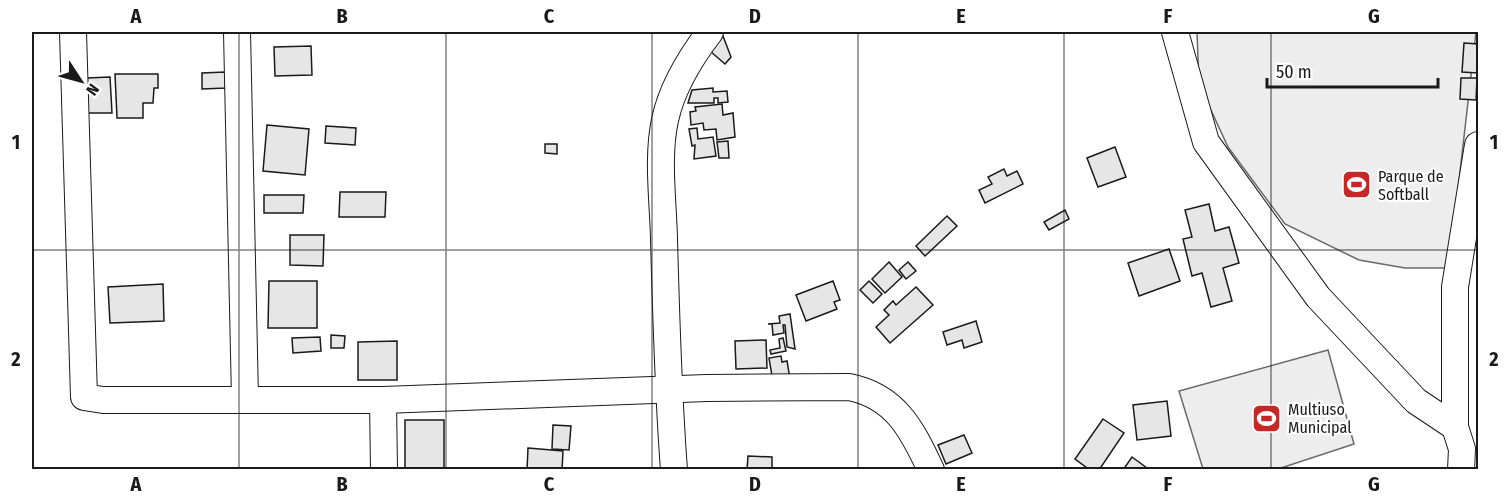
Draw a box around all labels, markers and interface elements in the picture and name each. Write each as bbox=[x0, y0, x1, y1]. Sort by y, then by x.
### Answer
text: A bbox=[130, 4, 143, 28]
text: B bbox=[336, 4, 348, 28]
text: C bbox=[544, 4, 555, 28]
text: D bbox=[749, 4, 761, 28]
text: E bbox=[956, 4, 966, 28]
text: F bbox=[1164, 4, 1173, 28]
text: G bbox=[1368, 4, 1380, 28]
north arrow bbox=[51, 51, 111, 111]
scale bar bbox=[1267, 51, 1438, 89]
text: 50 m bbox=[1276, 61, 1312, 83]
text: N bbox=[82, 80, 103, 99]
text: 1 bbox=[12, 130, 20, 154]
text: 1 bbox=[1490, 130, 1498, 154]
place label: Parque de Softball bbox=[1378, 167, 1444, 204]
sports icon: Parque de Softball bbox=[1341, 169, 1373, 201]
text: 2 bbox=[10, 347, 21, 371]
text: 2 bbox=[1488, 347, 1499, 371]
place label: Multiuso Municipal bbox=[1288, 400, 1351, 437]
sports icon: Multiuso Municipal bbox=[1251, 402, 1283, 434]
text: A bbox=[130, 472, 143, 496]
text: B bbox=[336, 472, 348, 496]
text: C bbox=[544, 472, 555, 496]
text: D bbox=[749, 472, 761, 496]
text: E bbox=[956, 472, 966, 496]
text: F bbox=[1164, 472, 1173, 496]
text: G bbox=[1368, 472, 1380, 496]

